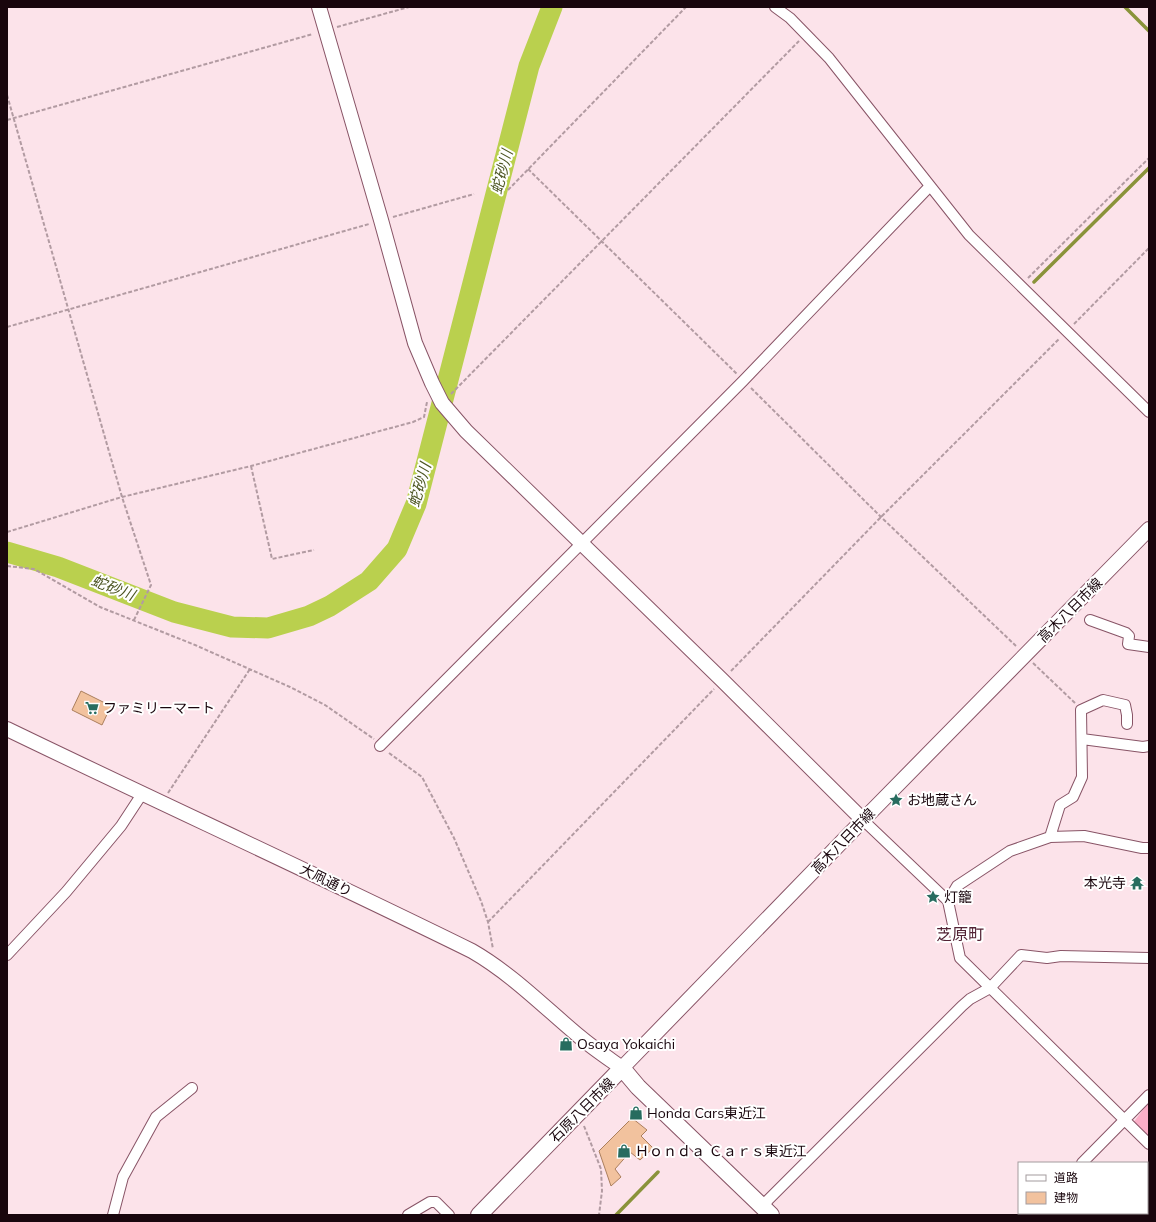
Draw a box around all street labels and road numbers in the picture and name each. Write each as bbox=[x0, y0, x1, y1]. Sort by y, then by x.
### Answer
street label: 高木八日市線 bbox=[1034, 574, 1106, 646]
street label: 高木八日市線 bbox=[807, 805, 879, 877]
street label: 大凧通り bbox=[297, 860, 355, 900]
street label: 石原八日市線 bbox=[546, 1074, 618, 1146]

